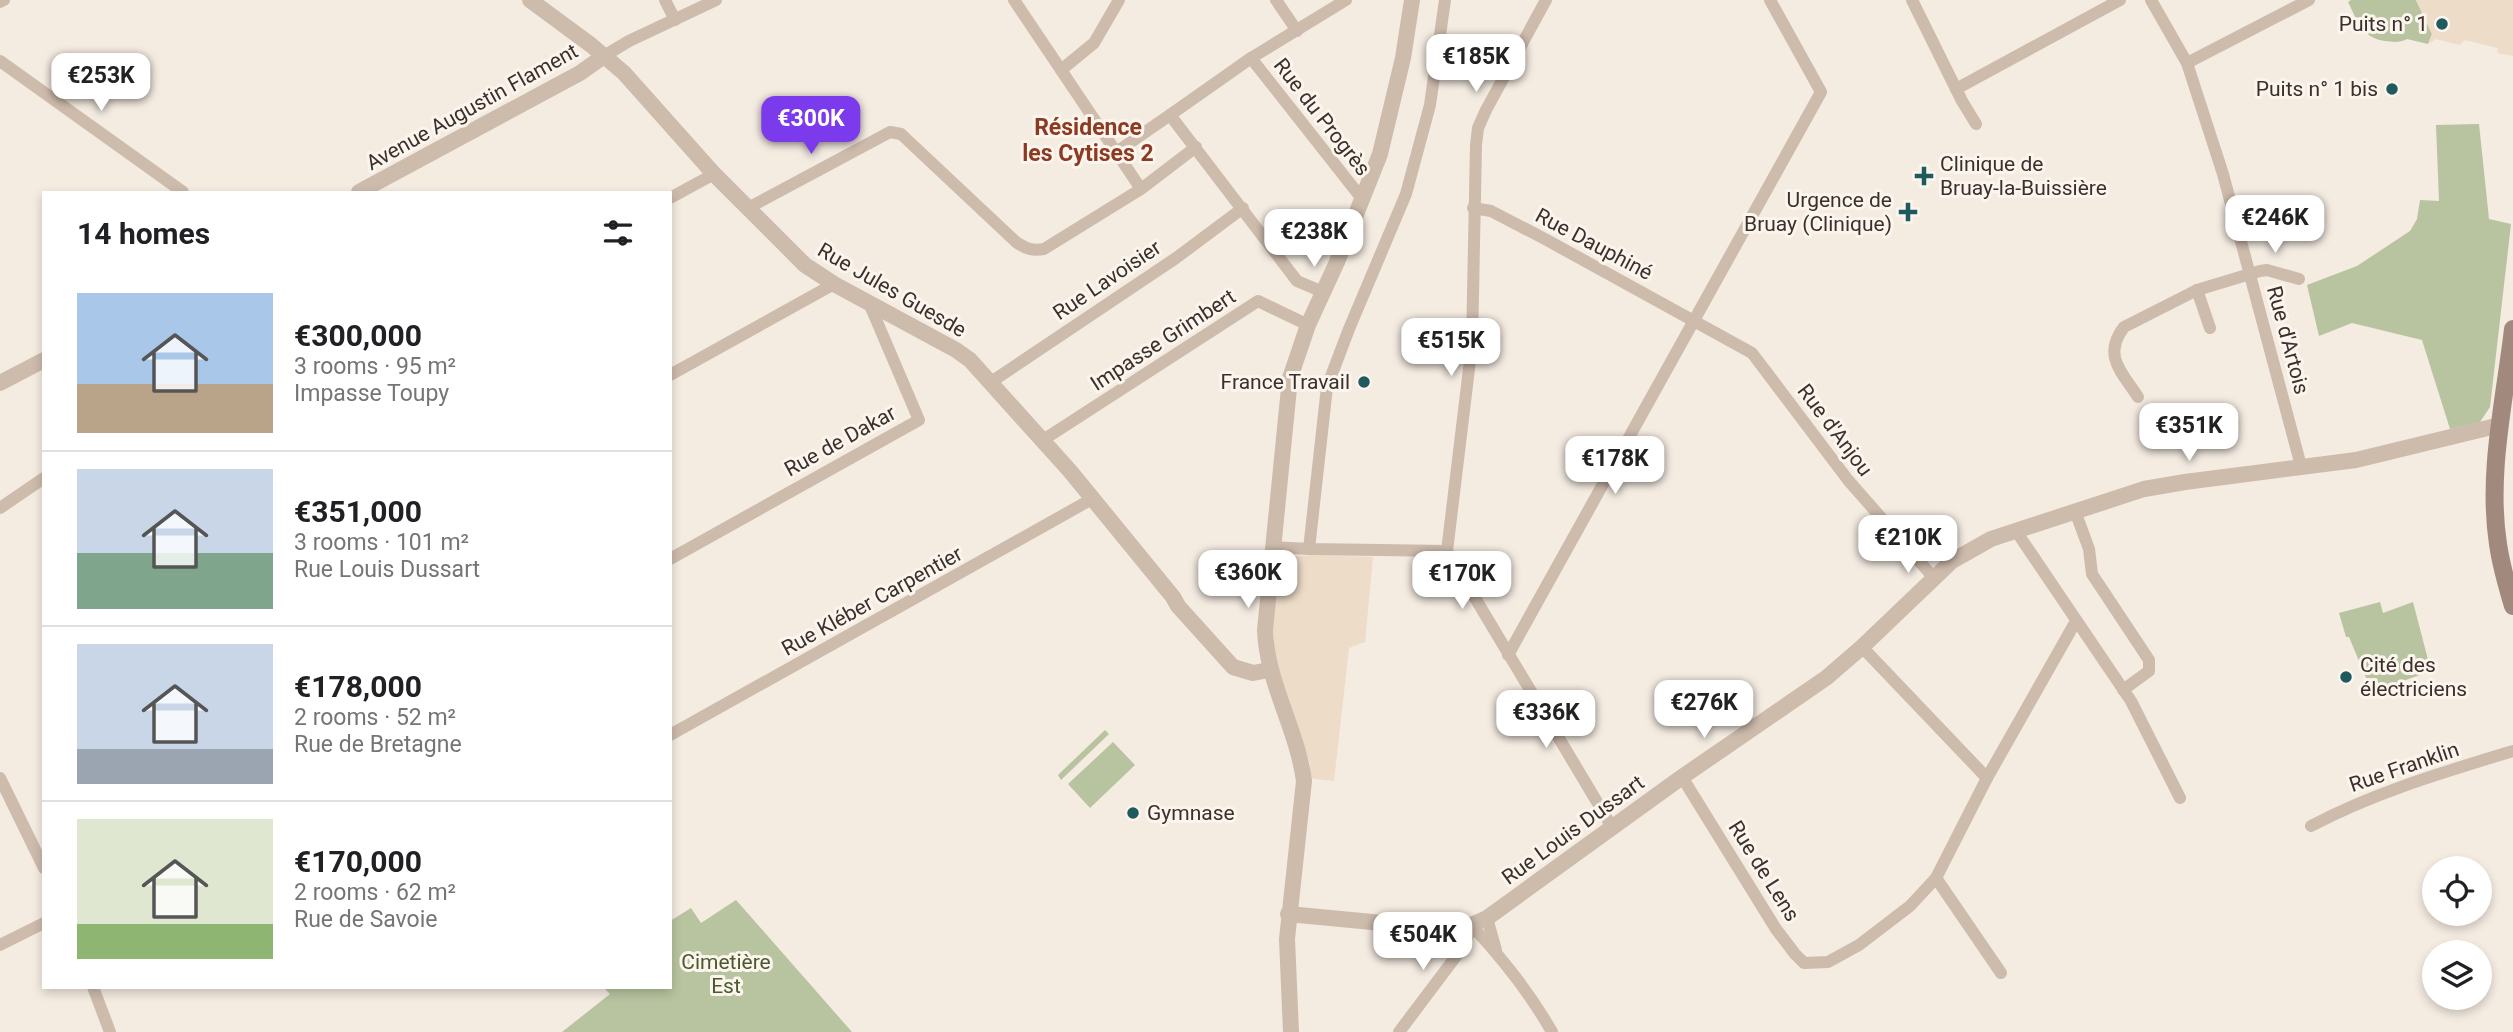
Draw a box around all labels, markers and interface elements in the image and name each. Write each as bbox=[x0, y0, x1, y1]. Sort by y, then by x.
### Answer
place label: Puits n° 1 bbox=[2339, 12, 2428, 36]
marker: Puits n° 1 bbox=[2434, 16, 2450, 32]
pin: €185K bbox=[1427, 34, 1525, 94]
street label: Avenue Augustin Flament bbox=[362, 39, 582, 175]
text: €185K bbox=[1442, 43, 1510, 70]
pin: €253K bbox=[52, 54, 150, 113]
street label: Rue du Progrès bbox=[1269, 54, 1375, 180]
text: €253K bbox=[67, 62, 135, 89]
place label: Puits n° 1 bis bbox=[2256, 77, 2378, 101]
marker: Puits n° 1 bis bbox=[2384, 81, 2400, 97]
pin: €300K bbox=[762, 96, 860, 156]
text: €300K bbox=[777, 105, 845, 132]
district label: Résidence les Cytises 2 bbox=[1022, 114, 1154, 167]
place label: Clinique de Bruay-la-Buissière bbox=[1940, 152, 2107, 200]
marker: Clinique de Bruay-la-Buissière bbox=[1914, 166, 1934, 186]
place label: Urgence de Bruay (Clinique) bbox=[1744, 188, 1892, 236]
pin: €246K bbox=[2226, 196, 2324, 255]
marker: Urgence de Bruay (Clinique) bbox=[1898, 202, 1918, 222]
street label: Rue Dauphiné bbox=[1531, 203, 1657, 285]
text: €246K bbox=[2241, 204, 2309, 231]
pin: €238K bbox=[1265, 210, 1363, 269]
icon: filters bbox=[599, 214, 637, 252]
text: 14 homes bbox=[77, 216, 210, 251]
text: €238K bbox=[1280, 218, 1348, 245]
street label: Rue Lavoisier bbox=[1049, 235, 1165, 325]
street label: Rue Jules Guesde bbox=[814, 238, 970, 342]
street label: Rue d'Artois bbox=[2262, 283, 2314, 397]
street label: Impasse Grimbert bbox=[1086, 284, 1240, 396]
text: €300,000 bbox=[294, 318, 422, 353]
pin: €515K bbox=[1402, 318, 1500, 378]
icon: home bbox=[133, 321, 217, 405]
text: €515K bbox=[1417, 327, 1485, 354]
text: 3 rooms · 95 m² bbox=[294, 353, 456, 380]
place label: France Travail bbox=[1221, 370, 1350, 394]
marker: France Travail bbox=[1356, 374, 1372, 390]
street label: Rue d'Anjou bbox=[1793, 379, 1877, 481]
text: Impasse Toupy bbox=[294, 380, 449, 407]
street label: Rue de Dakar bbox=[780, 401, 900, 481]
pin: €351K bbox=[2140, 404, 2238, 463]
text: €351K bbox=[2155, 412, 2223, 439]
pin: €178K bbox=[1566, 436, 1664, 496]
text: €178K bbox=[1581, 445, 1649, 472]
text: €351,000 bbox=[294, 494, 422, 529]
icon: home bbox=[133, 497, 217, 581]
pin: €210K bbox=[1859, 516, 1957, 575]
text: €210K bbox=[1874, 524, 1942, 551]
text: 3 rooms · 101 m² bbox=[294, 529, 469, 556]
street label: Rue Kléber Carpentier bbox=[778, 541, 966, 661]
pin: €360K bbox=[1199, 550, 1297, 610]
pin: €170K bbox=[1413, 552, 1511, 611]
text: Rue Louis Dussart bbox=[294, 556, 480, 583]
text: €360K bbox=[1214, 559, 1282, 586]
text: €170K bbox=[1428, 560, 1496, 587]
place label: Cité des électriciens bbox=[2360, 653, 2467, 701]
text: €178,000 bbox=[294, 669, 422, 704]
marker: Cité des électriciens bbox=[2338, 669, 2354, 685]
icon: home bbox=[133, 672, 217, 756]
pin: €276K bbox=[1655, 680, 1753, 740]
text: €276K bbox=[1670, 689, 1738, 716]
pin: €336K bbox=[1497, 690, 1595, 750]
text: €336K bbox=[1512, 699, 1580, 726]
text: 2 rooms · 52 m² bbox=[294, 704, 456, 731]
text: Rue de Bretagne bbox=[294, 731, 462, 758]
street label: Rue Franklin bbox=[2346, 737, 2462, 797]
street label: Rue Louis Dussart bbox=[1497, 770, 1649, 890]
place label: Gymnase bbox=[1147, 801, 1235, 825]
marker: Gymnase bbox=[1125, 805, 1141, 821]
street label: Rue de Lens bbox=[1724, 816, 1804, 926]
text: €170,000 bbox=[294, 844, 422, 879]
icon: home bbox=[133, 847, 217, 931]
map controls bbox=[2422, 856, 2492, 1010]
button: locate bbox=[2422, 856, 2492, 926]
text: 2 rooms · 62 m² bbox=[294, 879, 456, 906]
text: Rue de Savoie bbox=[294, 906, 438, 933]
pin: €504K bbox=[1374, 912, 1472, 972]
text: €504K bbox=[1389, 921, 1457, 948]
button: layers bbox=[2422, 940, 2492, 1010]
park label: Cimetière Est bbox=[681, 950, 771, 998]

